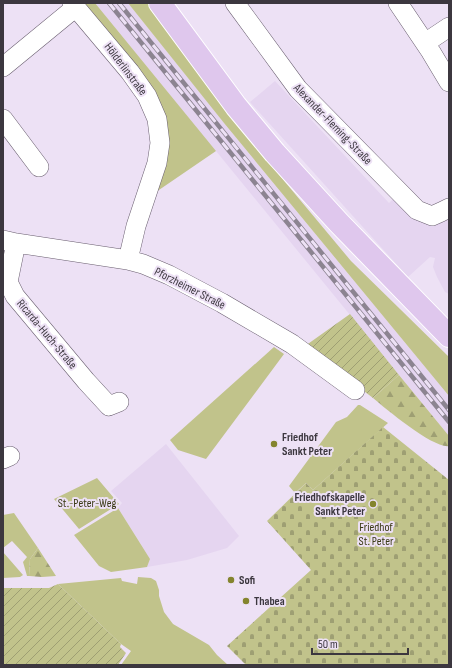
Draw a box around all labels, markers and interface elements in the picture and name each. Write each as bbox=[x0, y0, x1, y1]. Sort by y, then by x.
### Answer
street label: Hölderlinstraße bbox=[101, 40, 150, 99]
street label: Alexander-Fleming-Straße bbox=[290, 80, 375, 168]
street label: Pforzheimer Straße bbox=[152, 264, 228, 313]
street label: Ricarda-Huch-Straße bbox=[13, 296, 80, 372]
place label: Friedhof Sankt Peter bbox=[282, 430, 332, 459]
marker: Friedhof Sankt Peter bbox=[269, 439, 279, 449]
place label: Friedhofskapelle Sankt Peter bbox=[294, 490, 365, 519]
park label: St.-Peter-Weg bbox=[58, 496, 116, 511]
marker: Friedhofskapelle Sankt Peter bbox=[368, 499, 378, 509]
park label: Friedhof St. Peter bbox=[359, 520, 394, 549]
place label: Sofi bbox=[239, 573, 256, 588]
marker: Sofi bbox=[226, 575, 236, 585]
place label: Thabea bbox=[254, 594, 285, 609]
marker: Thabea bbox=[241, 596, 251, 606]
scale bar bbox=[312, 630, 408, 656]
text: 50 m bbox=[318, 637, 338, 652]

